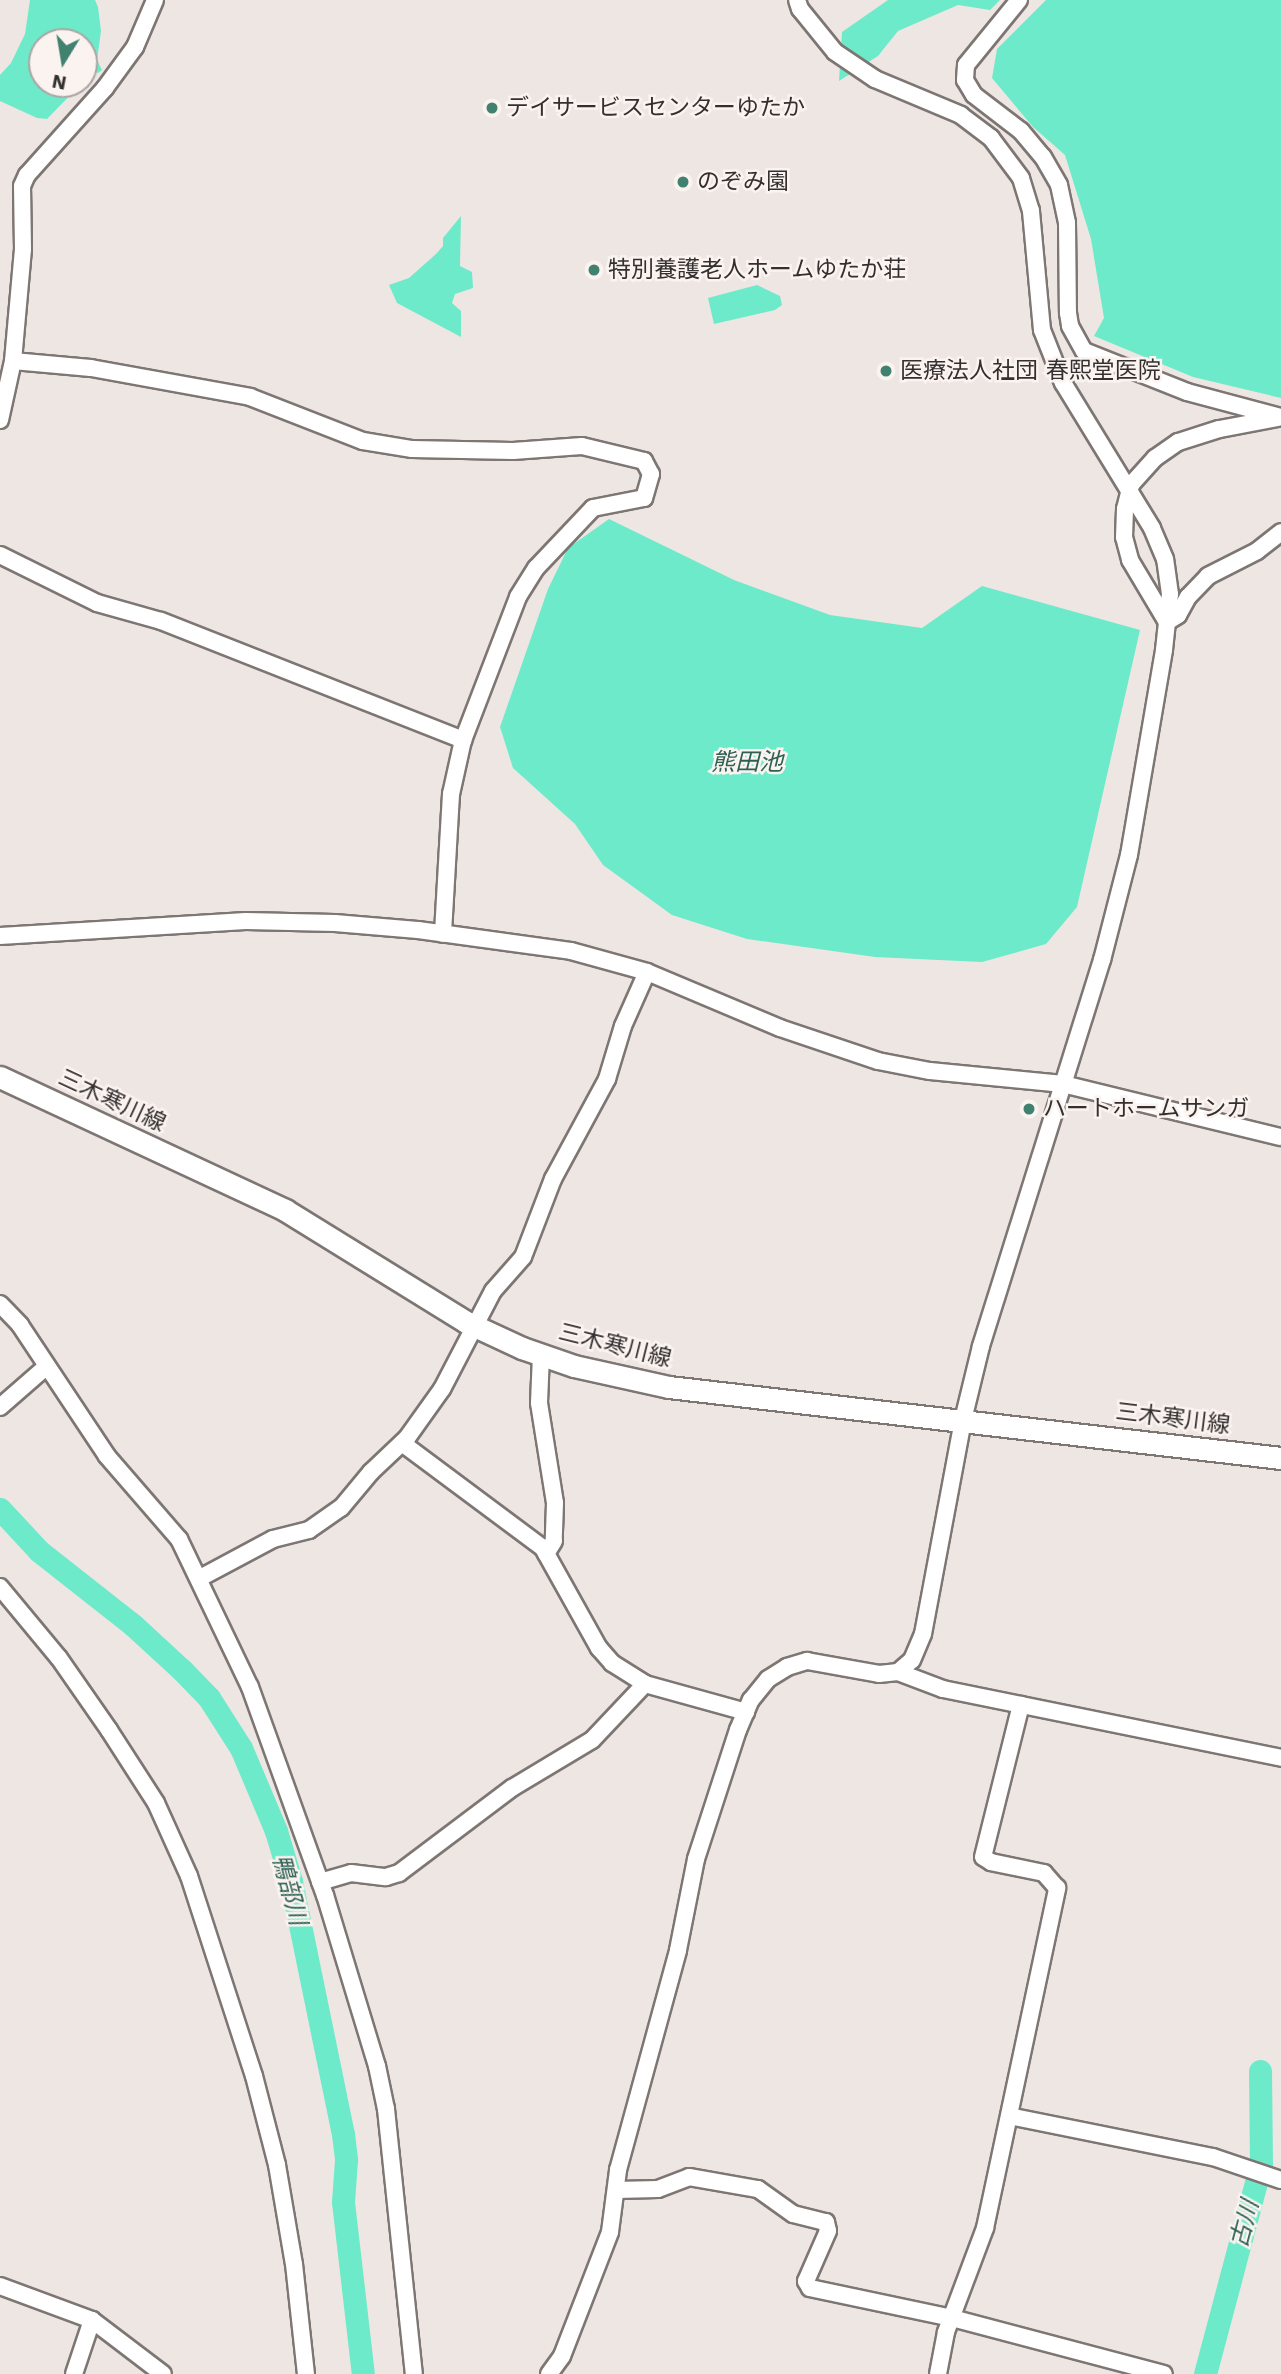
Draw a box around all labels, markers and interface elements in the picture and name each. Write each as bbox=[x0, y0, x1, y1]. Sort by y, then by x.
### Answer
north arrow bbox=[28, 28, 98, 98]
text: N bbox=[50, 70, 68, 95]
place label: デイサービスセンターゆたか bbox=[506, 94, 805, 122]
marker: デイサービスセンターゆたか bbox=[484, 100, 500, 116]
place label: のぞみ園 bbox=[697, 168, 789, 196]
marker: のぞみ園 bbox=[675, 174, 691, 190]
place label: 特別養護老人ホームゆたか荘 bbox=[608, 256, 907, 284]
marker: 特別養護老人ホームゆたか荘 bbox=[586, 262, 602, 278]
place label: 医療法人社団 春熙堂医院 bbox=[900, 357, 1161, 385]
marker: 医療法人社団 春熙堂医院 bbox=[878, 363, 894, 379]
water label: 熊田池 bbox=[711, 749, 783, 777]
street label: 三木寒川線 bbox=[54, 1064, 170, 1138]
place label: ハートホームサンガ bbox=[1043, 1095, 1250, 1123]
marker: ハートホームサンガ bbox=[1021, 1101, 1037, 1117]
street label: 三木寒川線 bbox=[556, 1319, 674, 1373]
street label: 三木寒川線 bbox=[1114, 1398, 1232, 1440]
water label: 鴨部川 bbox=[266, 1851, 312, 1929]
water label: 古川 bbox=[1225, 2197, 1265, 2251]

